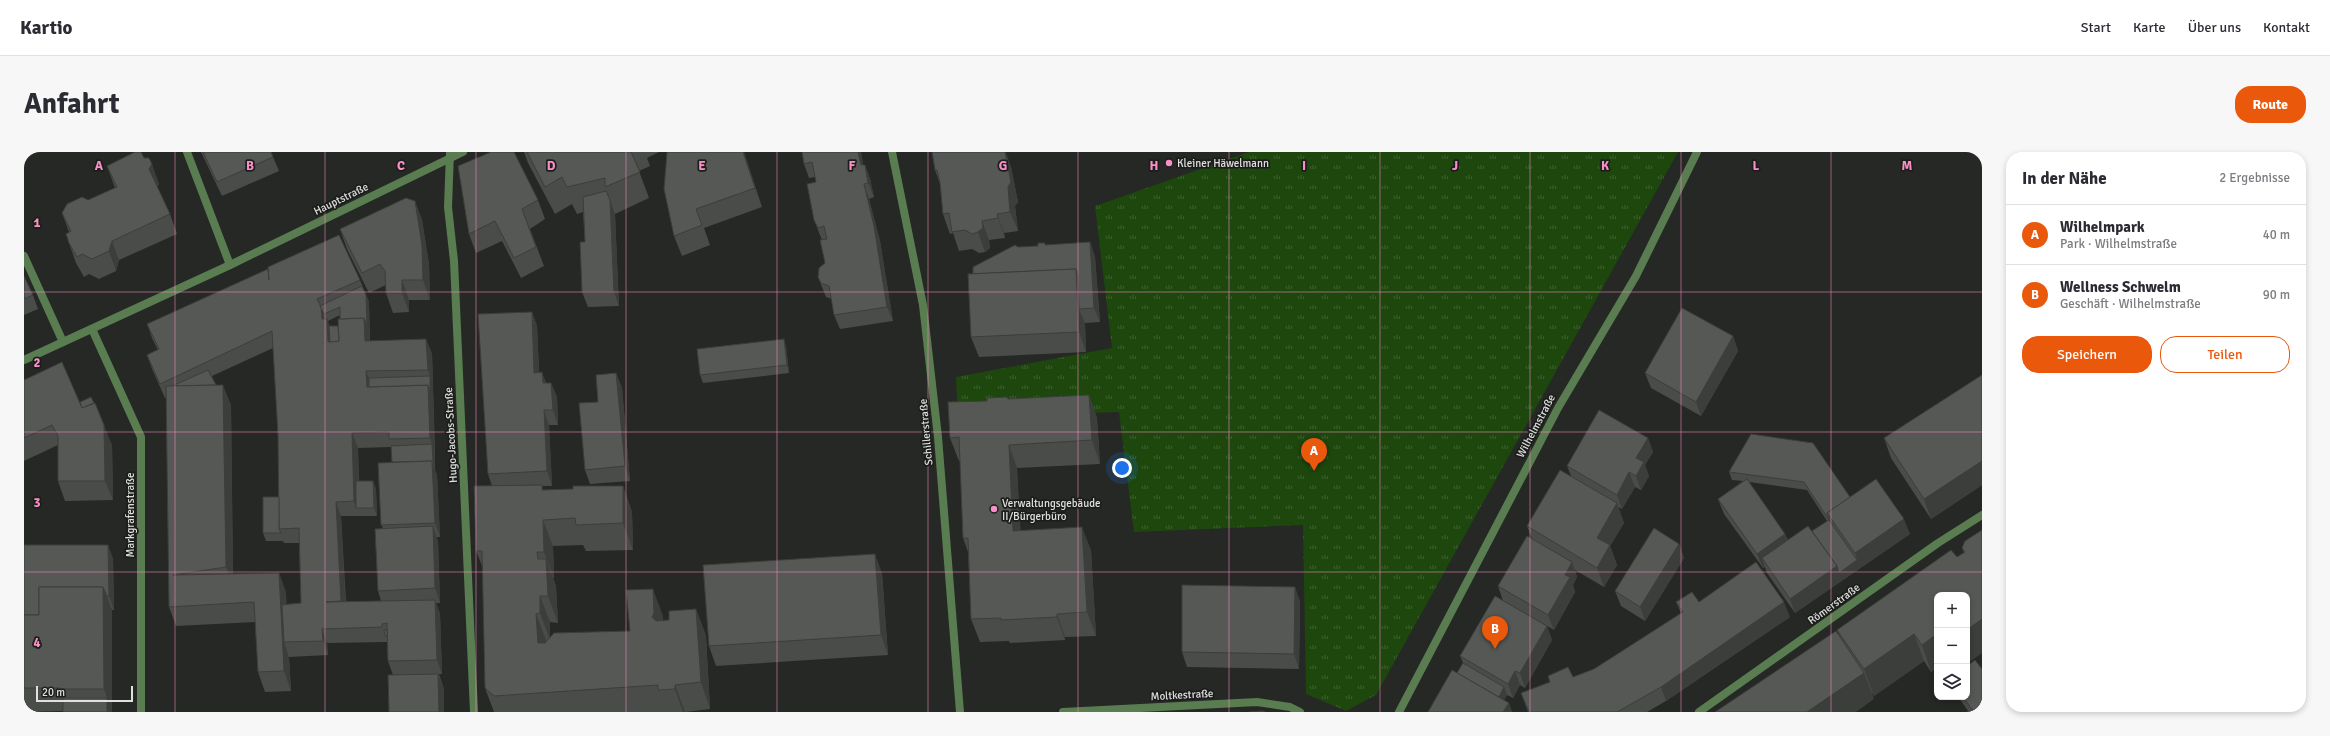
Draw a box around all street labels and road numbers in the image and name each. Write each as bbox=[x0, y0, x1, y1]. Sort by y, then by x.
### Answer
street label: Hauptstraße bbox=[311, 180, 371, 218]
street label: Hugo-Jacobs-Straße bbox=[442, 387, 460, 483]
street label: Wilhelmstraße bbox=[1514, 392, 1558, 460]
street label: Schillerstraße bbox=[917, 398, 935, 466]
street label: Markgrafenstraße bbox=[124, 473, 137, 557]
street label: Römerstraße bbox=[1805, 581, 1863, 627]
street label: Moltkestraße bbox=[1150, 687, 1214, 703]

